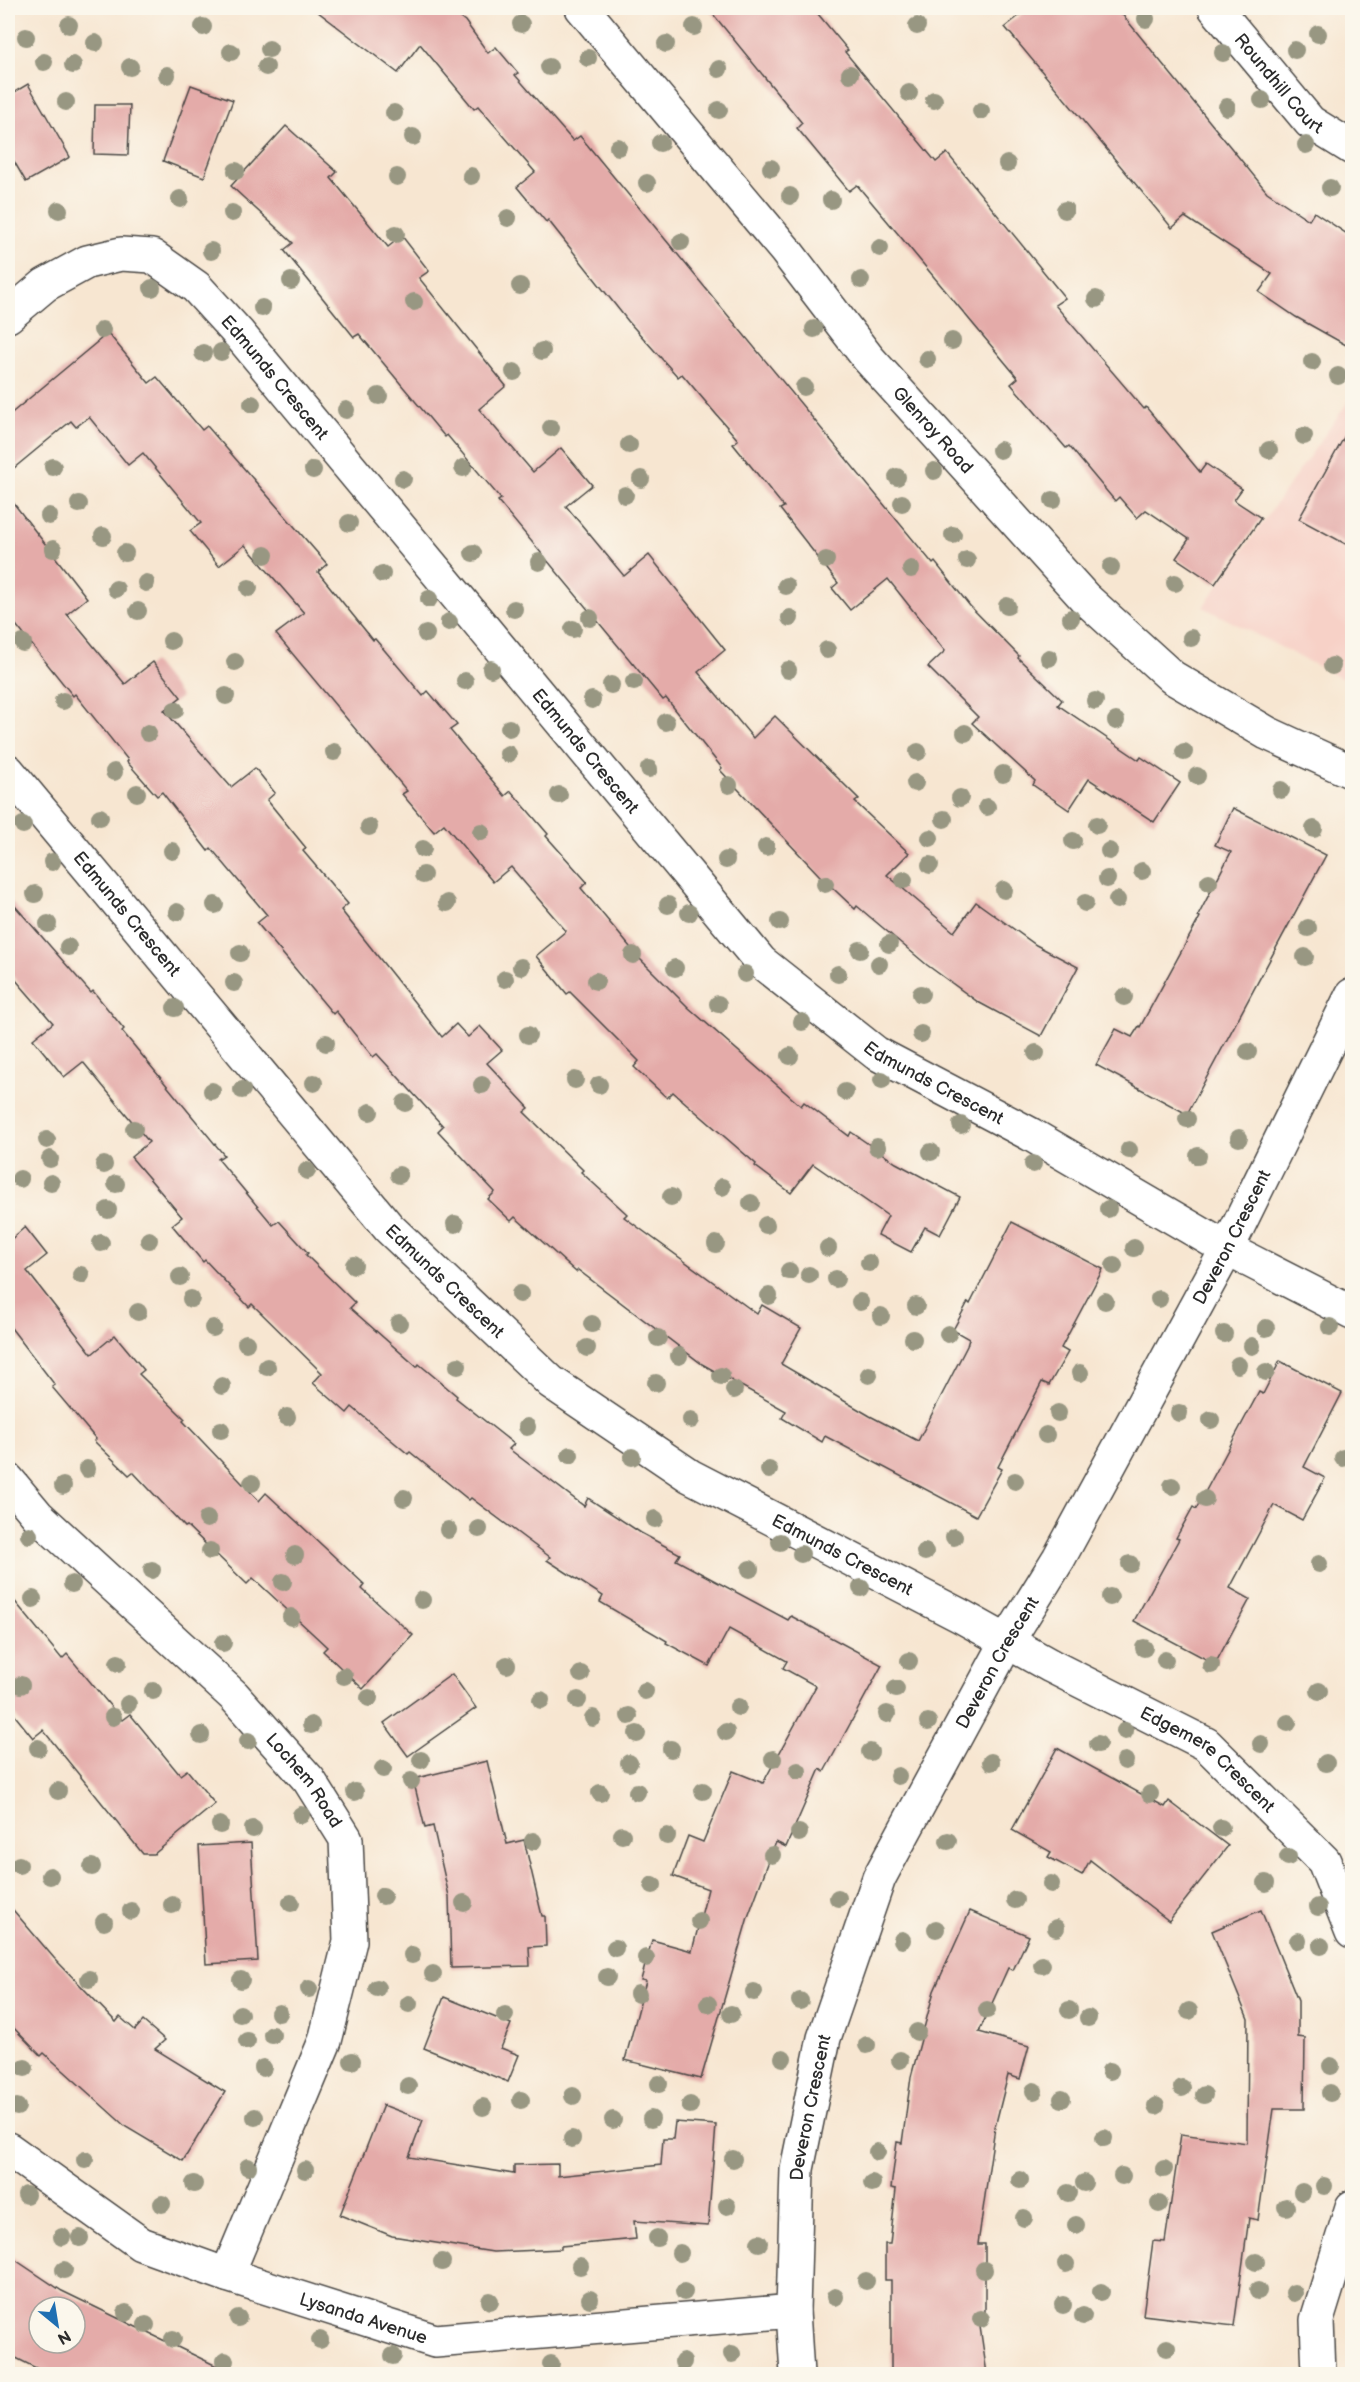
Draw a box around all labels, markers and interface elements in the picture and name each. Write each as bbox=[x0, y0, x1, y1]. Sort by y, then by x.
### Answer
street label: Roundhill Court bbox=[1230, 29, 1327, 139]
street label: Edmunds Crescent bbox=[216, 311, 333, 445]
street label: Glenroy Road bbox=[888, 382, 977, 478]
street label: Edmunds Crescent bbox=[527, 685, 643, 818]
street label: Edmunds Crescent bbox=[69, 848, 185, 981]
street label: Edmunds Crescent bbox=[859, 1037, 1008, 1130]
street label: Deveron Crescent bbox=[1189, 1166, 1276, 1308]
street label: Edmunds Crescent bbox=[381, 1220, 509, 1343]
street label: Edmunds Crescent bbox=[768, 1510, 917, 1601]
street label: Deveron Crescent bbox=[952, 1592, 1044, 1732]
street label: Edgemere Crescent bbox=[1136, 1703, 1279, 1817]
street label: Lochem Road bbox=[261, 1729, 346, 1832]
street label: Deveron Crescent bbox=[787, 2031, 836, 2181]
street label: Lysanda Avenue bbox=[297, 2289, 430, 2349]
north arrow bbox=[27, 2295, 87, 2355]
text: N bbox=[54, 2325, 74, 2348]

